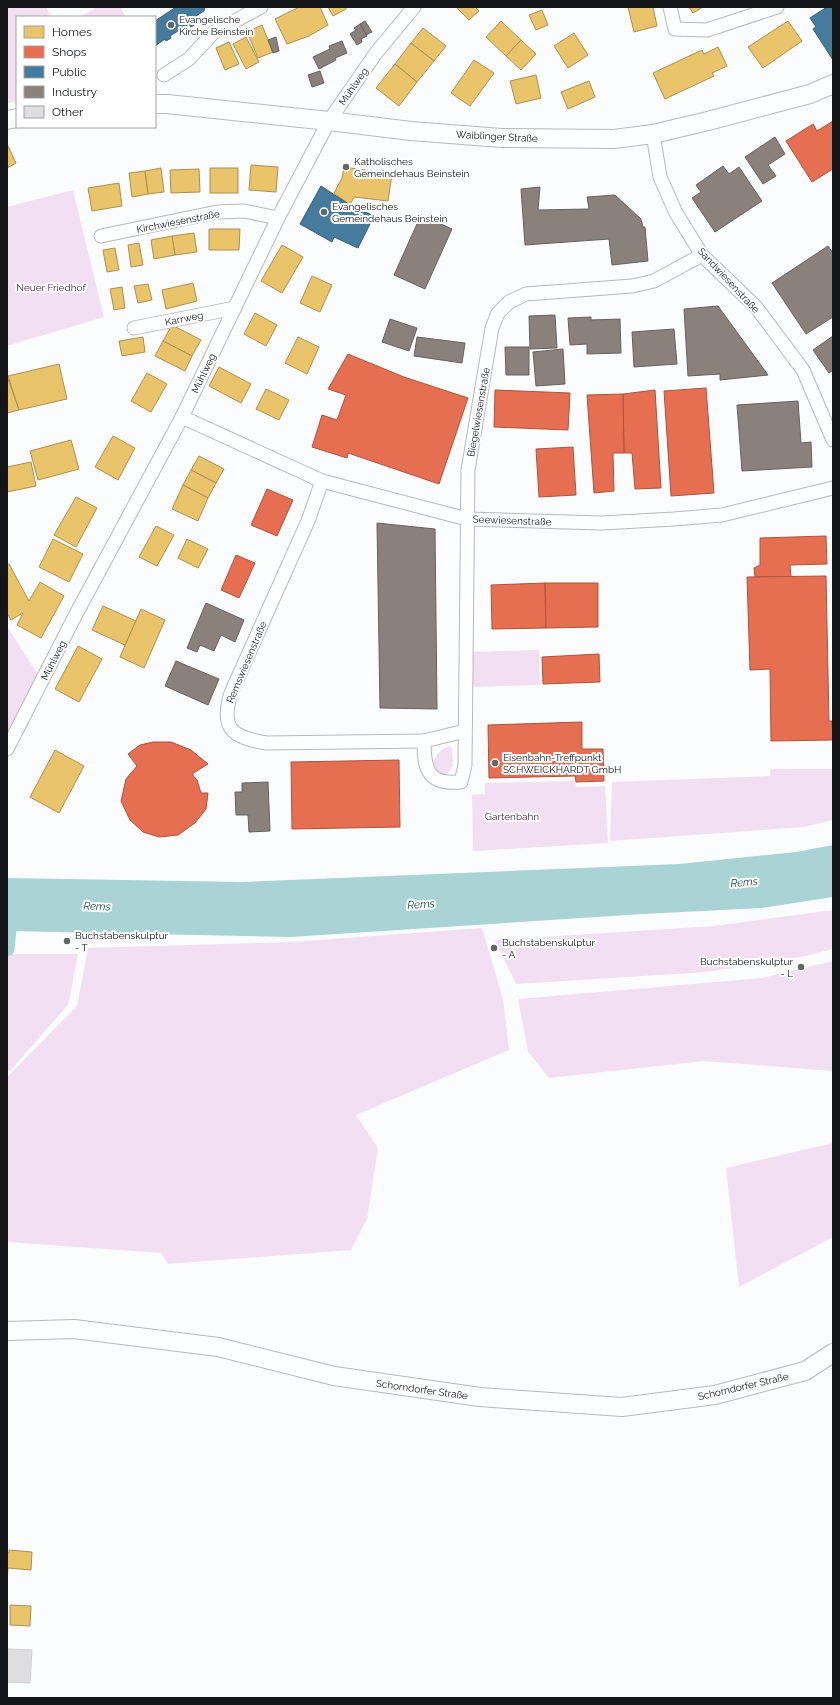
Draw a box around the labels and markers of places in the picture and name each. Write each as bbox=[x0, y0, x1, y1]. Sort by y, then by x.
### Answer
place label: Evangelische Kirche Beinstein bbox=[179, 14, 253, 37]
marker: Evangelische Kirche Beinstein bbox=[166, 20, 176, 30]
place label: Katholisches Gemeindehaus Beinstein bbox=[354, 156, 469, 179]
marker: Katholisches Gemeindehaus Beinstein bbox=[341, 162, 351, 172]
place label: Evangelisches Gemeindehaus Beinstein bbox=[332, 201, 447, 224]
marker: Evangelisches Gemeindehaus Beinstein bbox=[319, 207, 329, 217]
place label: Eisenbahn-Treffpunkt SCHWEICKHARDT GmbH bbox=[503, 752, 621, 775]
marker: Eisenbahn-Treffpunkt SCHWEICKHARDT GmbH bbox=[490, 758, 500, 768]
place label: Buchstabenskulptur - T bbox=[75, 930, 169, 953]
marker: Buchstabenskulptur - T bbox=[62, 936, 72, 946]
place label: Buchstabenskulptur - A bbox=[502, 937, 596, 960]
marker: Buchstabenskulptur - A bbox=[489, 943, 499, 953]
place label: Buchstabenskulptur - L bbox=[700, 956, 793, 979]
marker: Buchstabenskulptur - L bbox=[796, 962, 806, 972]

